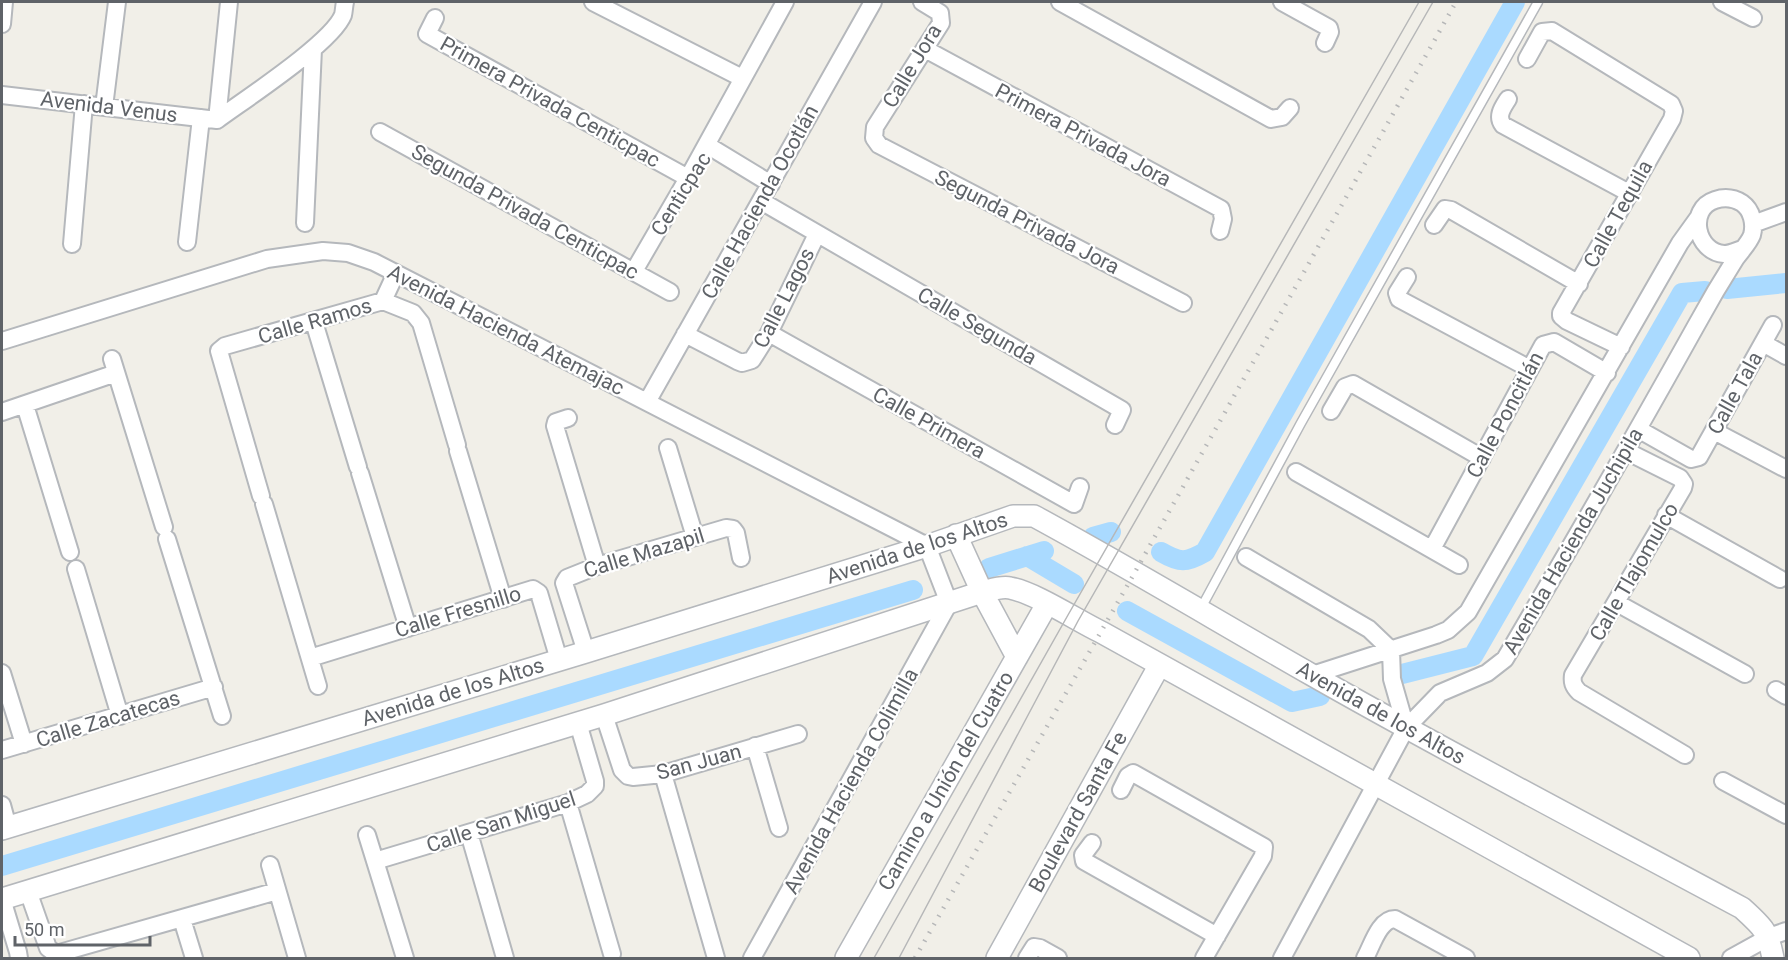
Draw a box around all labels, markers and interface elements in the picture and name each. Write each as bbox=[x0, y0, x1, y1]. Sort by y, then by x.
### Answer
street label: Calle Jora bbox=[878, 20, 946, 112]
street label: Primera Privada Centicpac bbox=[436, 32, 664, 172]
street label: Primera Privada Jora bbox=[991, 79, 1175, 191]
street label: Avenida Venus bbox=[39, 87, 179, 127]
street label: Calle Hacienda Ocotlán bbox=[697, 101, 823, 303]
street label: Segunda Privada Centicpac bbox=[407, 139, 643, 285]
street label: Centicpac bbox=[646, 148, 716, 240]
street label: Calle Tequila bbox=[1579, 156, 1657, 272]
street label: Segunda Privada Jora bbox=[931, 165, 1123, 279]
street label: Calle Lagos bbox=[749, 244, 819, 352]
street label: Avenida Hacienda Atemajac bbox=[384, 260, 628, 400]
street label: Calle Segunda bbox=[913, 282, 1041, 370]
street label: Calle Ramos bbox=[255, 293, 375, 349]
street label: Calle Poncitlán bbox=[1462, 348, 1548, 482]
street label: Calle Tala bbox=[1703, 348, 1767, 438]
street label: Calle Primera bbox=[869, 382, 989, 464]
street label: Avenida Hacienda Juchipila bbox=[1498, 423, 1648, 659]
street label: Calle Tlajomulco bbox=[1585, 499, 1683, 645]
street label: Avenida de los Altos bbox=[823, 507, 1011, 589]
street label: Calle Mazapil bbox=[581, 523, 707, 583]
street label: Calle Fresnillo bbox=[392, 581, 524, 643]
street label: Avenida de los Altos bbox=[359, 653, 547, 731]
street label: Avenida de los Altos bbox=[1292, 657, 1470, 769]
street label: Avenida Hacienda Colimilla bbox=[779, 664, 923, 898]
street label: Camino a Unión del Cuatro bbox=[873, 667, 1019, 895]
street label: Calle Zacatecas bbox=[33, 686, 183, 752]
street label: Boulevard Santa Fe bbox=[1024, 728, 1132, 896]
street label: San Juan bbox=[654, 739, 744, 785]
street label: Calle San Miguel bbox=[423, 787, 579, 857]
scale bar bbox=[15, 909, 150, 947]
text: 50 m bbox=[24, 919, 64, 940]

